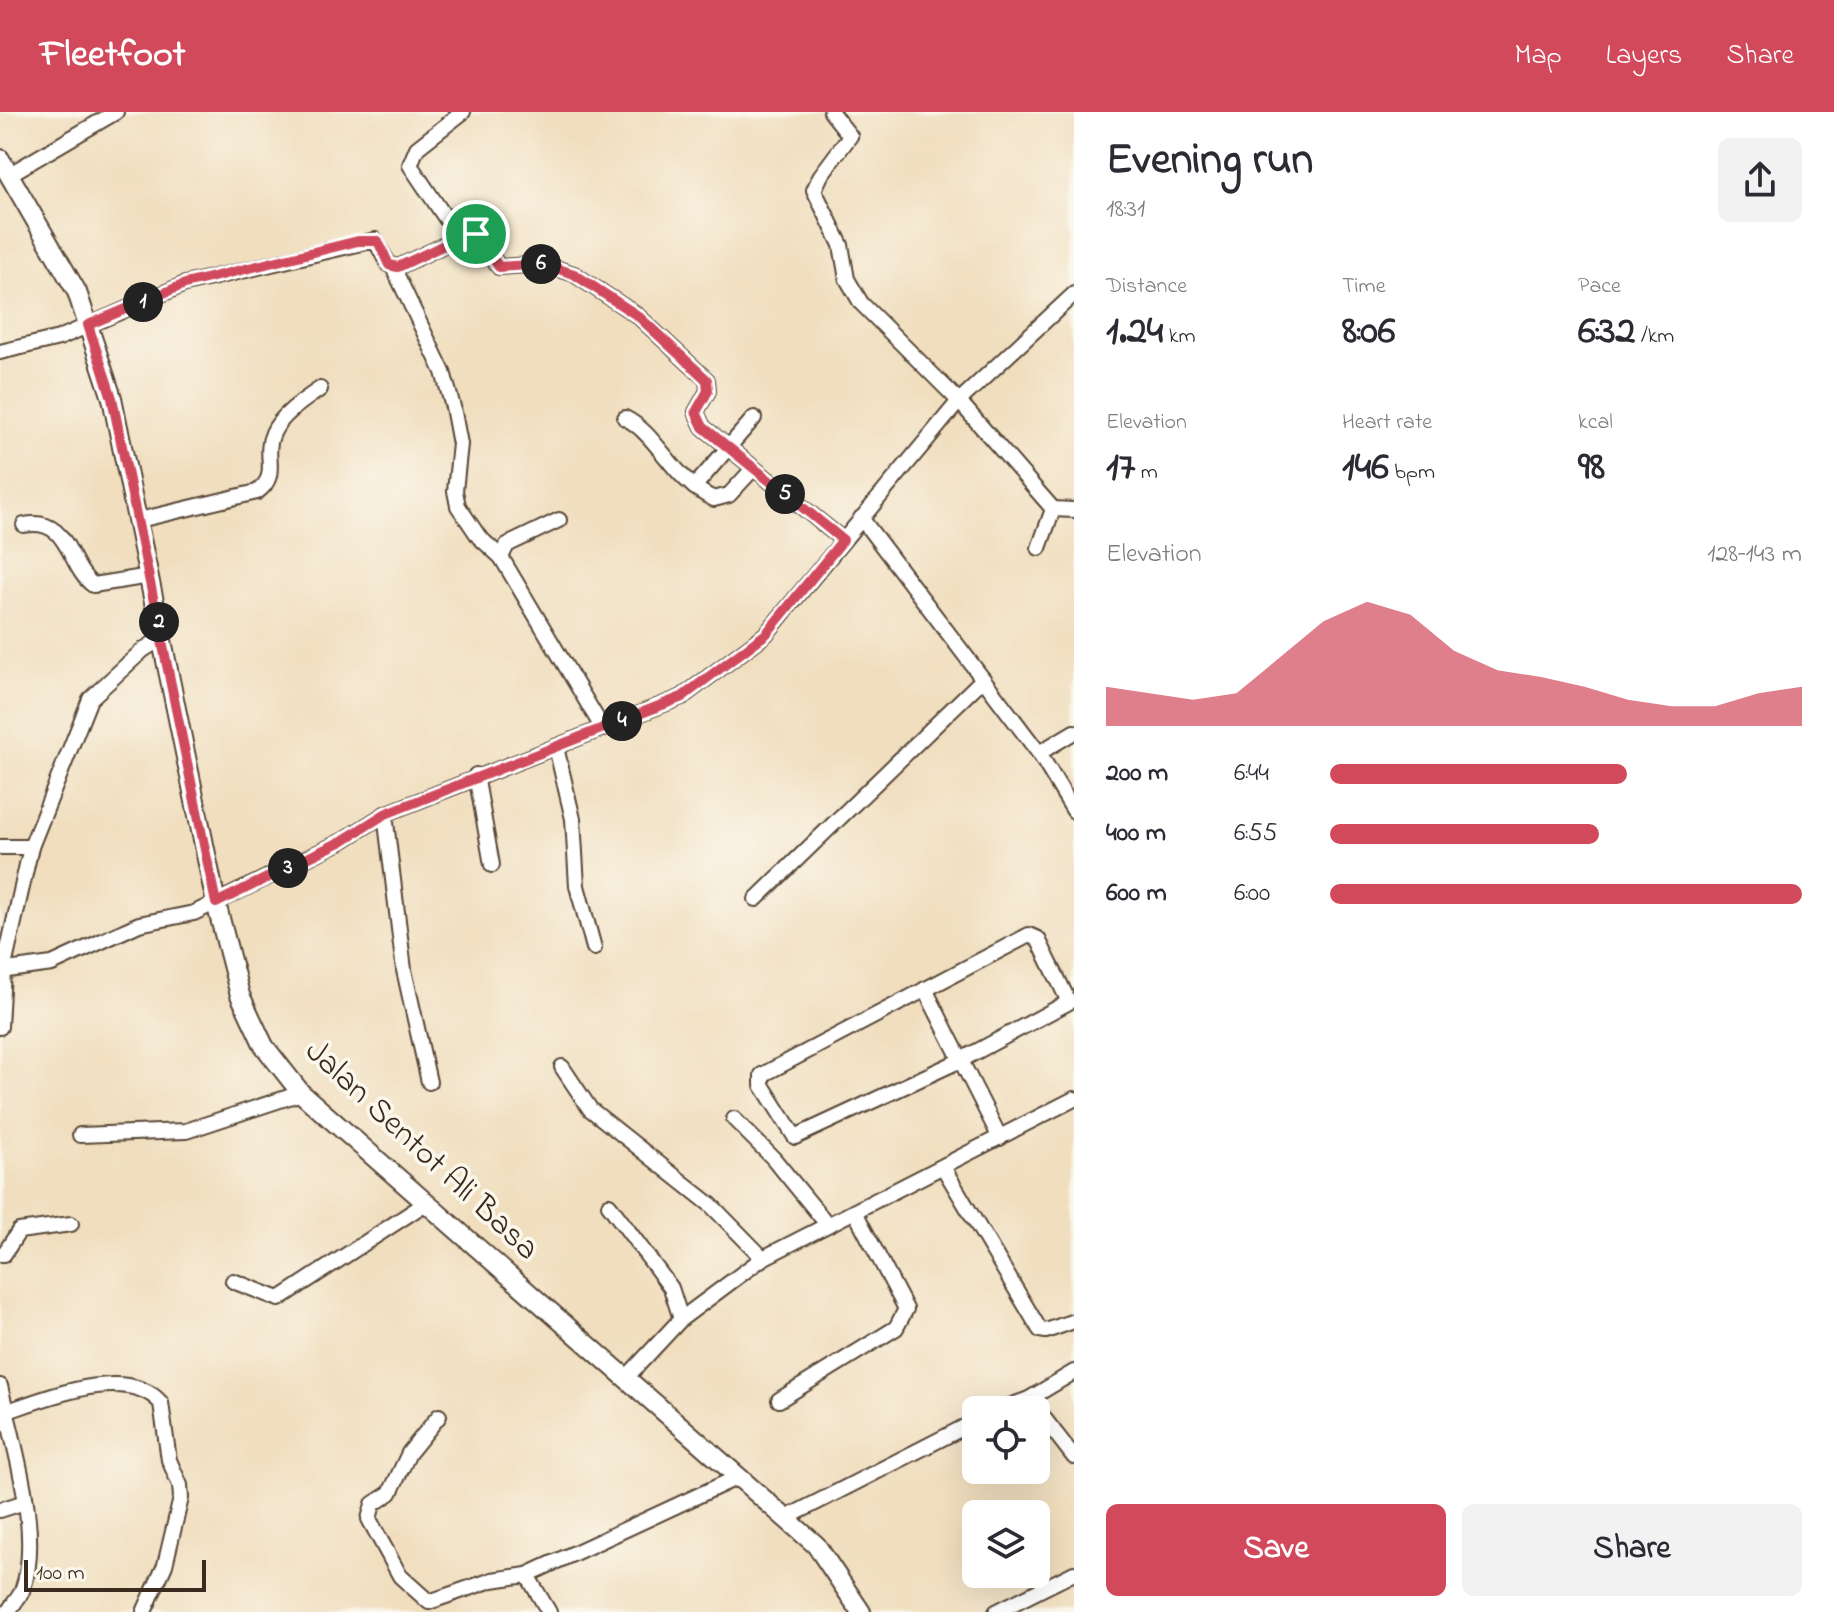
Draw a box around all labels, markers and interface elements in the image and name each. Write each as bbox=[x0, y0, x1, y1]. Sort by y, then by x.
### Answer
text: Fleetfoot bbox=[40, 28, 185, 84]
text: Map bbox=[1514, 36, 1562, 77]
text: Layers bbox=[1606, 36, 1682, 77]
text: Share bbox=[1726, 36, 1794, 77]
text: Evening run bbox=[1106, 129, 1313, 193]
button: share bbox=[1718, 138, 1802, 222]
text: 18:31 bbox=[1106, 191, 1145, 229]
pin bbox=[442, 200, 510, 268]
icon: arrive bbox=[454, 212, 498, 256]
pin: 6 bbox=[521, 244, 561, 284]
text: 6 bbox=[536, 248, 546, 280]
text: Distance bbox=[1106, 271, 1187, 303]
text: Time bbox=[1342, 271, 1386, 303]
text: Pace bbox=[1578, 271, 1621, 303]
pin: 1 bbox=[123, 282, 163, 322]
text: 1 bbox=[140, 286, 147, 318]
text: 1.24 bbox=[1106, 303, 1163, 362]
text: 8:06 bbox=[1342, 303, 1395, 362]
text: 6:32 bbox=[1578, 303, 1635, 362]
text: km bbox=[1163, 321, 1195, 353]
text: /km bbox=[1635, 321, 1674, 353]
text: Elevation bbox=[1106, 407, 1187, 439]
text: Heart rate bbox=[1342, 407, 1432, 439]
text: kcal bbox=[1578, 407, 1613, 439]
text: 17 bbox=[1106, 439, 1135, 498]
text: 146 bbox=[1342, 439, 1389, 498]
text: 98 bbox=[1578, 439, 1605, 498]
text: m bbox=[1135, 457, 1158, 489]
text: bpm bbox=[1389, 457, 1435, 489]
pin: 5 bbox=[765, 474, 805, 514]
text: 5 bbox=[779, 478, 791, 510]
text: Elevation bbox=[1106, 536, 1202, 574]
text: 128–143 m bbox=[1707, 536, 1802, 574]
pin: 2 bbox=[139, 602, 179, 642]
text: 2 bbox=[154, 606, 164, 638]
pin: 4 bbox=[602, 701, 642, 741]
text: 4 bbox=[617, 705, 627, 737]
text: 200 m bbox=[1106, 755, 1168, 793]
text: 6:44 bbox=[1234, 755, 1269, 793]
text: 400 m bbox=[1106, 815, 1166, 853]
text: 6:55 bbox=[1234, 815, 1277, 853]
pin: 3 bbox=[268, 848, 308, 888]
text: 3 bbox=[283, 852, 293, 884]
text: 600 m bbox=[1106, 875, 1167, 913]
text: 6:00 bbox=[1234, 875, 1270, 913]
street label: Jalan Sentot Ali Basa bbox=[292, 1029, 550, 1273]
map controls bbox=[962, 1396, 1050, 1588]
button: locate bbox=[962, 1396, 1050, 1484]
button: layers bbox=[962, 1500, 1050, 1588]
button: Save bbox=[1106, 1504, 1446, 1596]
button: Share bbox=[1462, 1504, 1802, 1596]
scale bar bbox=[24, 1556, 206, 1592]
text: 100 m bbox=[36, 1558, 85, 1590]

